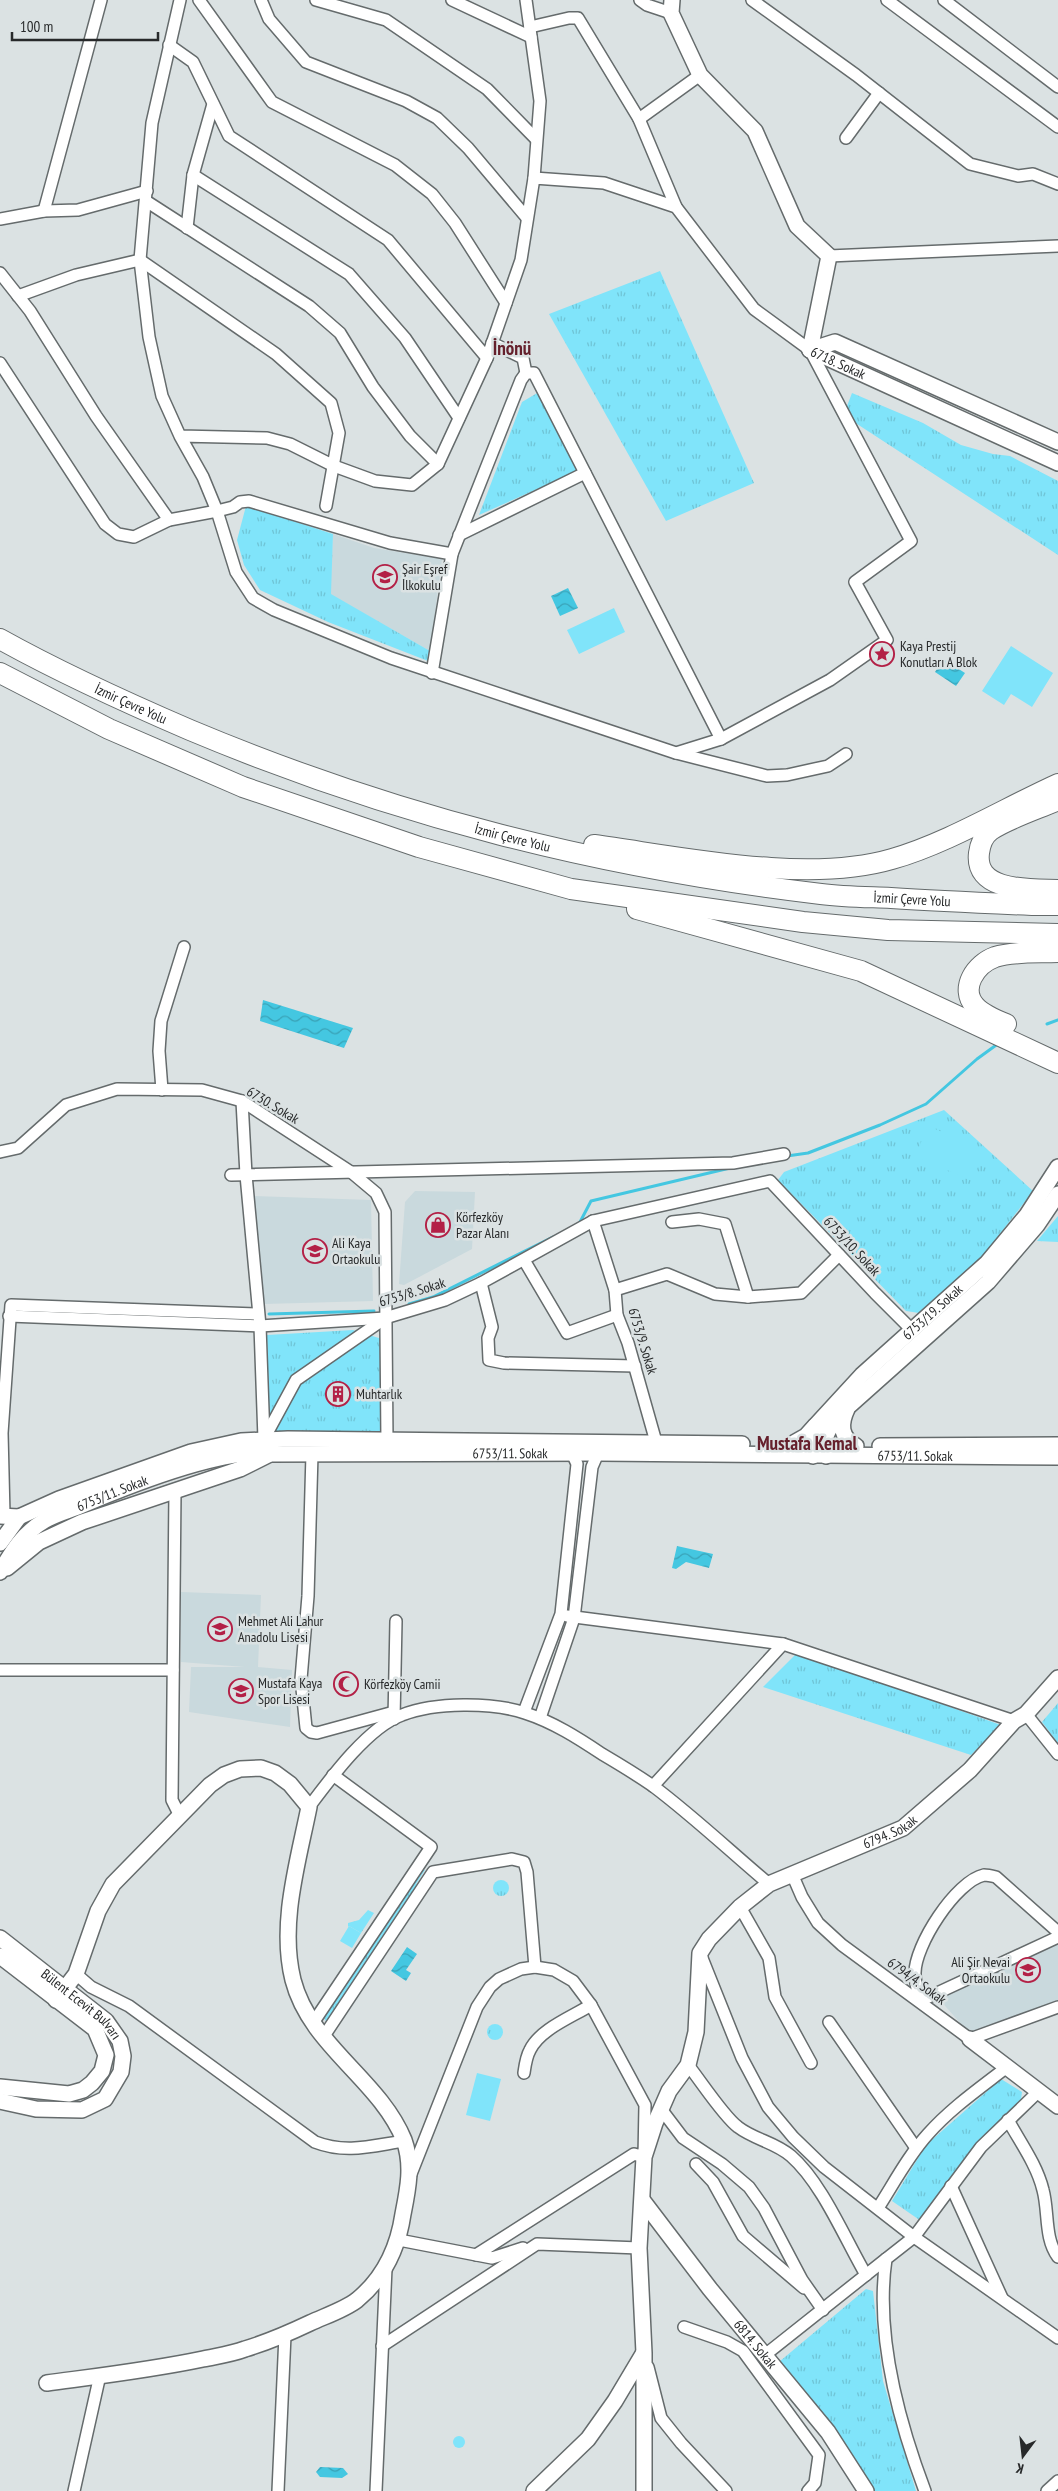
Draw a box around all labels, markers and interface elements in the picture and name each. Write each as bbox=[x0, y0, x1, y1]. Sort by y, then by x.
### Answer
scale bar bbox=[12, 10, 159, 42]
text: 100 m bbox=[20, 17, 53, 36]
district label: İnönü bbox=[493, 336, 531, 360]
street label: 6718. Sokak bbox=[808, 343, 869, 383]
place label: Şair Eşref İlkokulu bbox=[402, 560, 448, 594]
school or university icon: Şair Eşref İlkokulu bbox=[372, 564, 398, 590]
place label: Kaya Prestij Konutları A Blok bbox=[900, 637, 978, 671]
place icon: Kaya Prestij Konutları A Blok bbox=[869, 641, 895, 667]
street label: İzmir Çevre Yolu bbox=[92, 680, 170, 728]
street label: İzmir Çevre Yolu bbox=[473, 819, 552, 856]
street label: İzmir Çevre Yolu bbox=[873, 888, 951, 910]
street label: 6730. Sokak bbox=[243, 1082, 303, 1128]
place label: Körfezköy Pazar Alanı bbox=[456, 1208, 509, 1242]
shop icon: Körfezköy Pazar Alanı bbox=[425, 1212, 451, 1238]
street label: 6753/10. Sokak bbox=[820, 1212, 885, 1280]
place label: Ali Kaya Ortaokulu bbox=[332, 1234, 380, 1268]
school or university icon: Ali Kaya Ortaokulu bbox=[302, 1238, 328, 1264]
street label: 6753/8. Sokak bbox=[377, 1273, 448, 1311]
street label: 6753/19. Sokak bbox=[898, 1280, 967, 1344]
street label: 6753/9. Sokak bbox=[624, 1306, 662, 1377]
building icon: Muhtarlık bbox=[325, 1381, 351, 1407]
place label: Muhtarlık bbox=[356, 1385, 403, 1403]
district label: Mustafa Kemal bbox=[757, 1431, 857, 1455]
street label: 6753/11. Sokak bbox=[473, 1444, 548, 1462]
street label: 6753/11. Sokak bbox=[878, 1446, 953, 1465]
street label: 6753/11. Sokak bbox=[74, 1471, 151, 1515]
place label: Mehmet Ali Lahur Anadolu Lisesi bbox=[238, 1612, 324, 1646]
school or university icon: Mehmet Ali Lahur Anadolu Lisesi bbox=[207, 1616, 233, 1642]
mosque icon: Körfezköy Camii bbox=[333, 1671, 359, 1697]
place label: Mustafa Kaya Spor Lisesi bbox=[258, 1674, 322, 1708]
place label: Körfezköy Camii bbox=[364, 1675, 440, 1693]
school or university icon: Mustafa Kaya Spor Lisesi bbox=[228, 1678, 254, 1704]
street label: 6794. Sokak bbox=[860, 1811, 921, 1853]
place label: Ali Şir Nevai Ortaokulu bbox=[951, 1953, 1010, 1987]
street label: 6794/4. Sokak bbox=[884, 1954, 951, 2009]
school or university icon: Ali Şir Nevai Ortaokulu bbox=[1015, 1957, 1041, 1983]
street label: Bülent Ecevit Bulvarı bbox=[38, 1965, 125, 2043]
street label: 6814. Sokak bbox=[730, 2316, 781, 2373]
north arrow bbox=[998, 2431, 1048, 2481]
text: K bbox=[1013, 2459, 1025, 2478]

